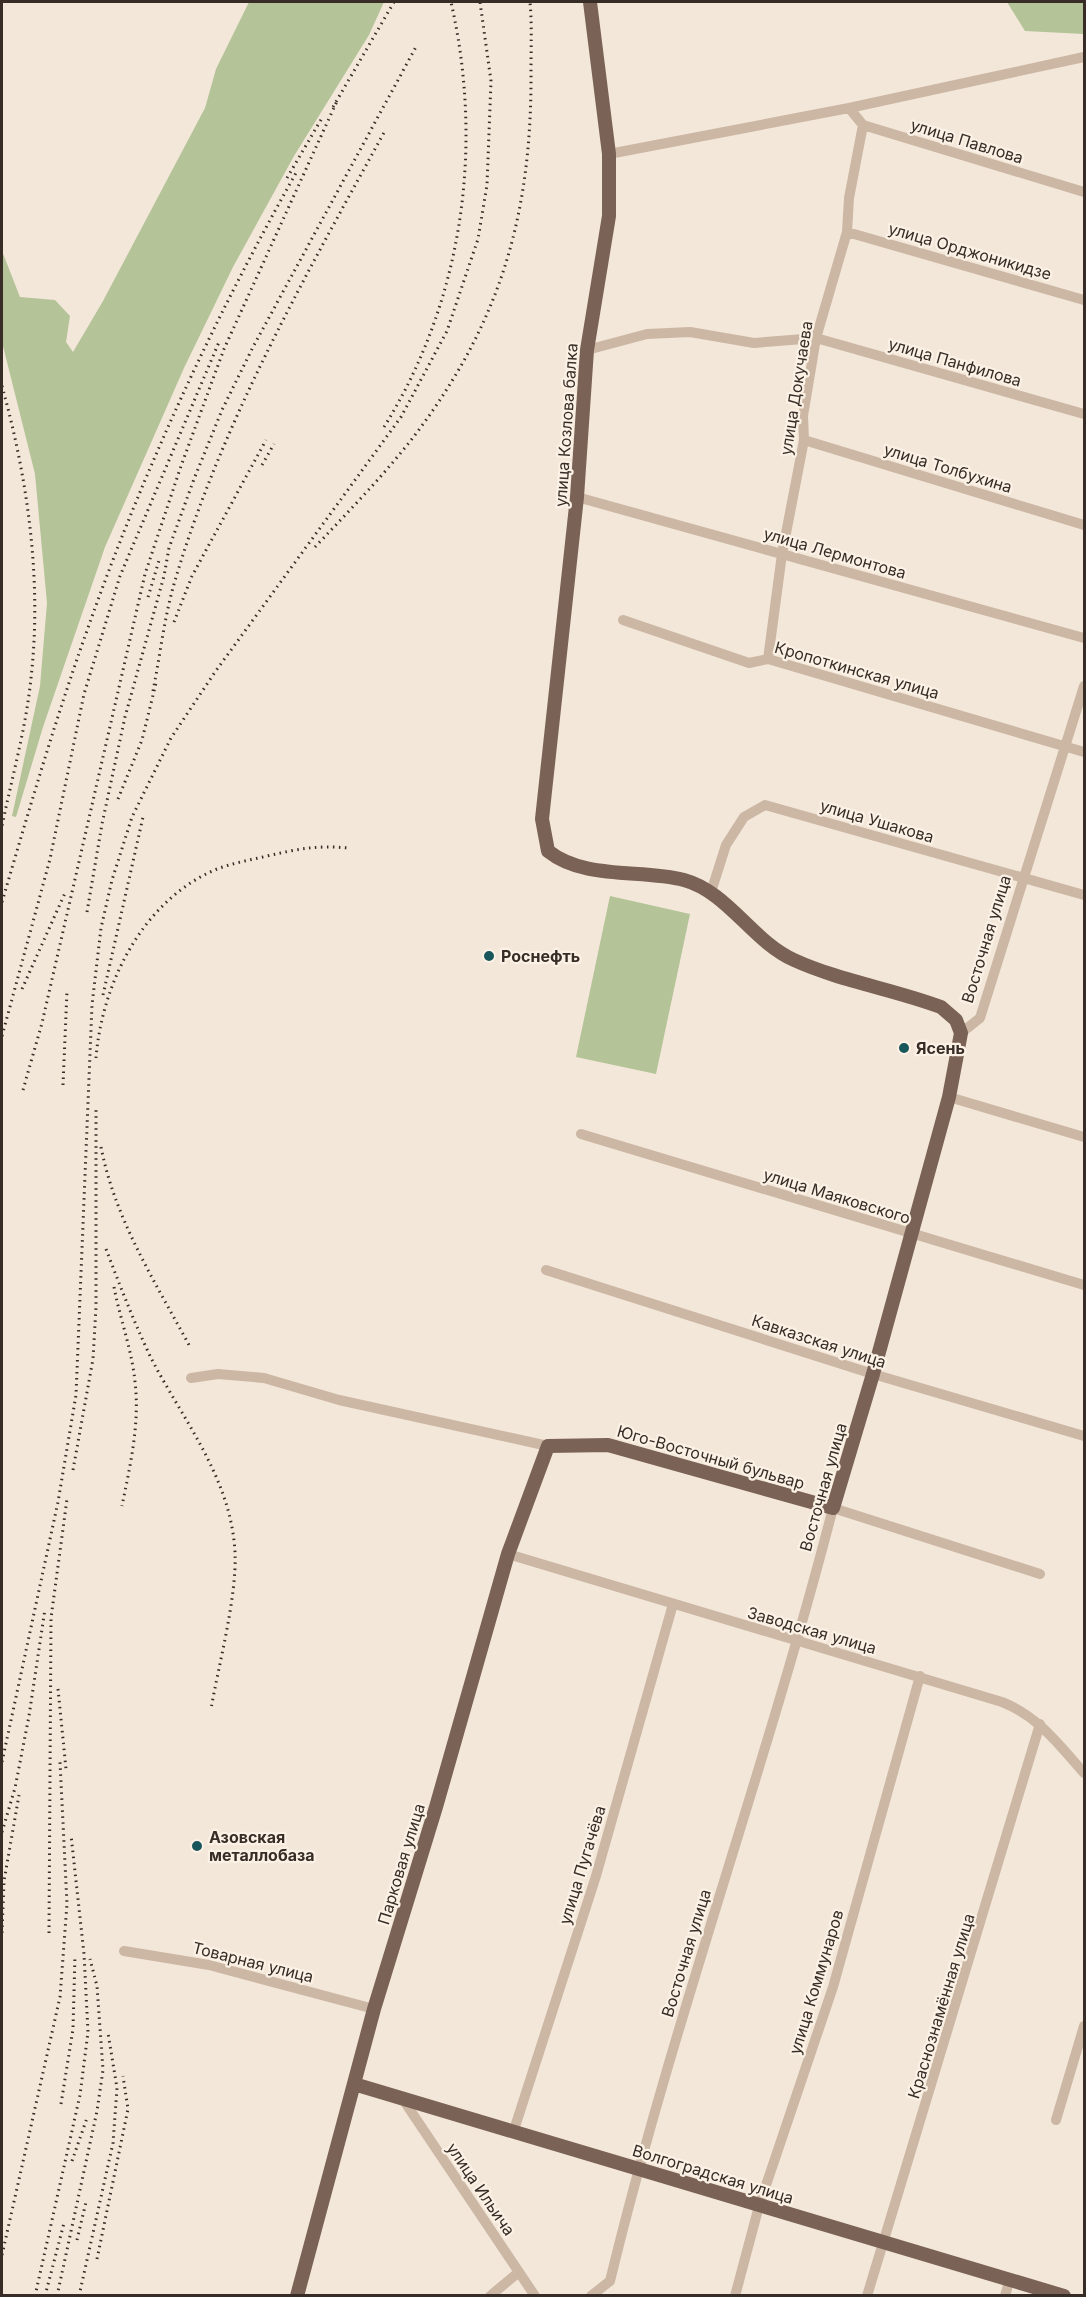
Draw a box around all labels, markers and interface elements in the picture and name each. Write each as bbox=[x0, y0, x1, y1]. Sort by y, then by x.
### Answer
street label: улица Павлова bbox=[908, 114, 1026, 168]
street label: улица Орджоникидзе bbox=[886, 218, 1054, 284]
street label: улица Докучаева bbox=[775, 319, 817, 457]
street label: улица Панфилова bbox=[886, 333, 1024, 391]
street label: улица Козлова балка bbox=[550, 342, 582, 508]
street label: улица Толбухина bbox=[882, 439, 1014, 497]
street label: улица Лермонтова bbox=[761, 523, 909, 583]
street label: Кропоткинская улица bbox=[772, 637, 942, 703]
street label: улица Ушакова bbox=[818, 795, 936, 847]
street label: Восточная улица bbox=[957, 873, 1015, 1005]
place label: Роснефть bbox=[501, 946, 580, 966]
marker: Роснефть bbox=[482, 949, 496, 963]
place label: Ясень bbox=[916, 1038, 965, 1058]
marker: Ясень bbox=[897, 1041, 911, 1055]
street label: улица Маяковского bbox=[761, 1164, 913, 1228]
street label: Кавказская улица bbox=[749, 1310, 889, 1372]
street label: Восточная улица bbox=[795, 1420, 851, 1554]
street label: Юго-Восточный бульвар bbox=[615, 1421, 807, 1493]
street label: Заводская улица bbox=[745, 1602, 879, 1658]
street label: Парковая улица bbox=[373, 1801, 429, 1927]
street label: улица Пугачёва bbox=[554, 1803, 610, 1927]
place label: Азовская металлобаза bbox=[209, 1827, 315, 1865]
marker: Азовская металлобаза bbox=[190, 1839, 204, 1853]
street label: Восточная улица bbox=[657, 1887, 715, 2019]
street label: улица Коммунаров bbox=[784, 1907, 848, 2057]
street label: Краснознамённая улица bbox=[903, 1911, 979, 2101]
street label: Товарная улица bbox=[191, 1937, 315, 1987]
street label: улица Ильича bbox=[443, 2139, 519, 2239]
street label: Волгоградская улица bbox=[630, 2140, 796, 2208]

